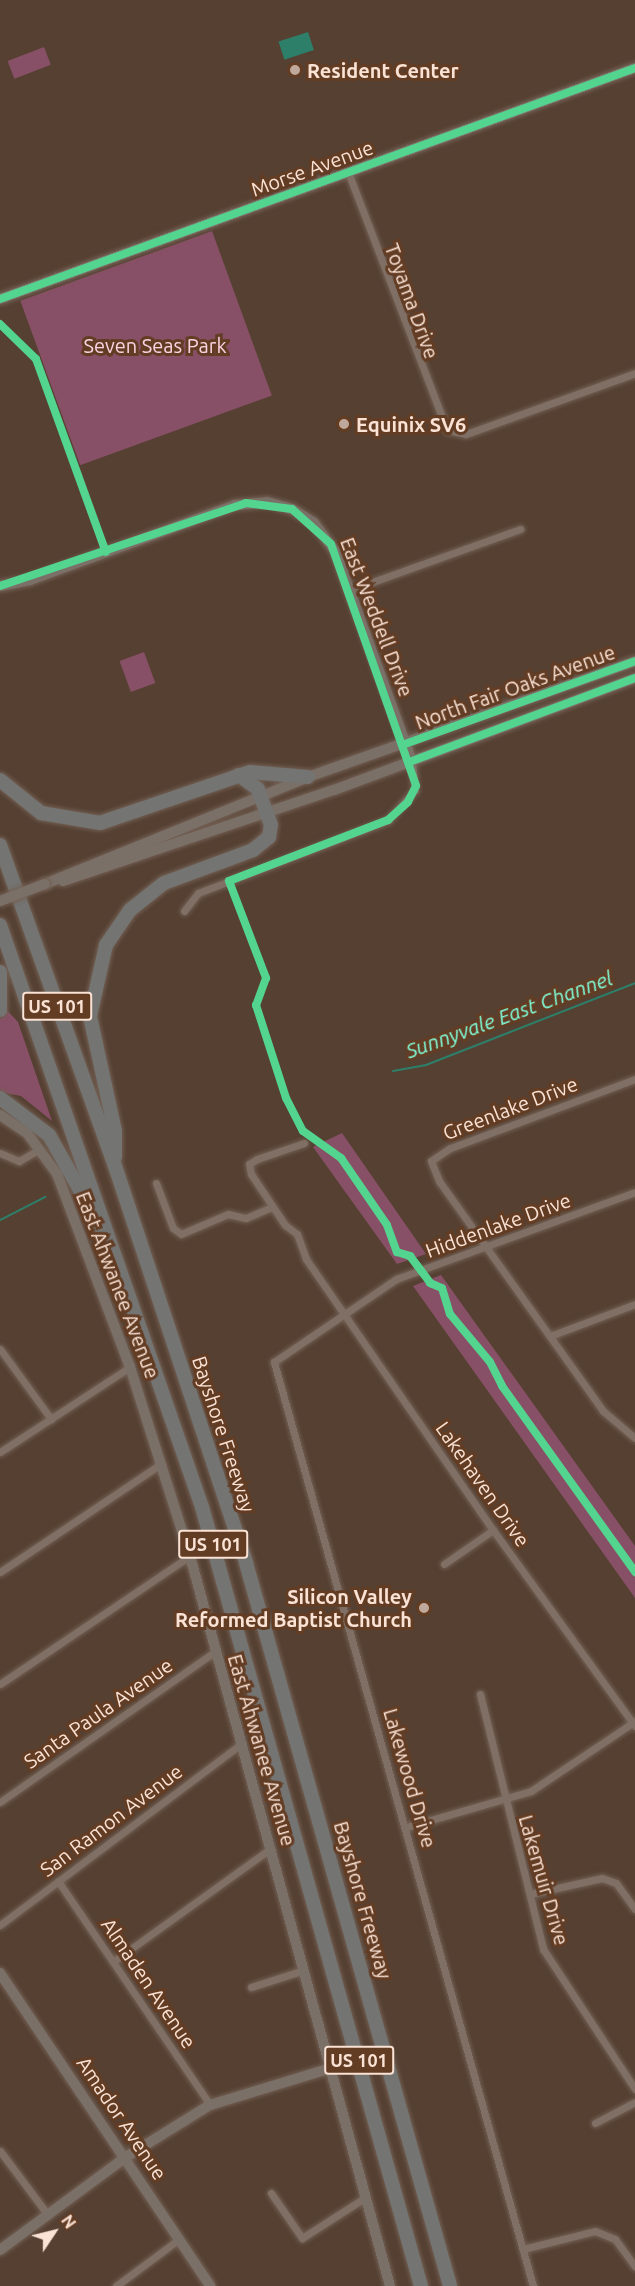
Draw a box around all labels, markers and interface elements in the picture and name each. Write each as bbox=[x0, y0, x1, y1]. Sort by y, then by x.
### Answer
place label: Resident Center bbox=[307, 58, 459, 82]
marker: Resident Center bbox=[288, 63, 302, 77]
street label: Morse Avenue bbox=[248, 135, 376, 201]
street label: Toyama Drive bbox=[380, 240, 444, 362]
park label: Seven Seas Park bbox=[83, 333, 227, 357]
place label: Equinix SV6 bbox=[356, 412, 466, 436]
marker: Equinix SV6 bbox=[337, 417, 351, 431]
street label: East Weddell Drive bbox=[336, 534, 418, 700]
street label: North Fair Oaks Avenue bbox=[412, 640, 618, 734]
water label: Sunnyvale East Channel bbox=[402, 965, 616, 1063]
road number: US 101 bbox=[21, 991, 93, 1021]
street label: Greenlake Drive bbox=[439, 1071, 581, 1145]
street label: East Ahwanee Avenue bbox=[71, 1188, 165, 1382]
street label: Hiddenlake Drive bbox=[422, 1188, 574, 1262]
street label: Bayshore Freeway bbox=[187, 1353, 261, 1515]
street label: Lakehaven Drive bbox=[431, 1417, 535, 1551]
road number: US 101 bbox=[177, 1529, 249, 1559]
place label: Silicon Valley Reformed Baptist Church bbox=[175, 1584, 412, 1631]
marker: Silicon Valley Reformed Baptist Church bbox=[417, 1601, 431, 1615]
street label: East Ahwanee Avenue bbox=[223, 1651, 301, 1849]
street label: Santa Paula Avenue bbox=[19, 1653, 177, 1773]
street label: Lakewood Drive bbox=[379, 1706, 441, 1850]
street label: San Ramon Avenue bbox=[35, 1759, 187, 1881]
street label: Lakemuir Drive bbox=[514, 1812, 574, 1948]
street label: Bayshore Freeway bbox=[329, 1818, 397, 1982]
street label: Almaden Avenue bbox=[97, 1913, 201, 2053]
road number: US 101 bbox=[323, 2045, 395, 2075]
street label: Amador Avenue bbox=[72, 2052, 172, 2184]
north arrow bbox=[24, 2202, 84, 2262]
text: N bbox=[58, 2212, 80, 2232]

